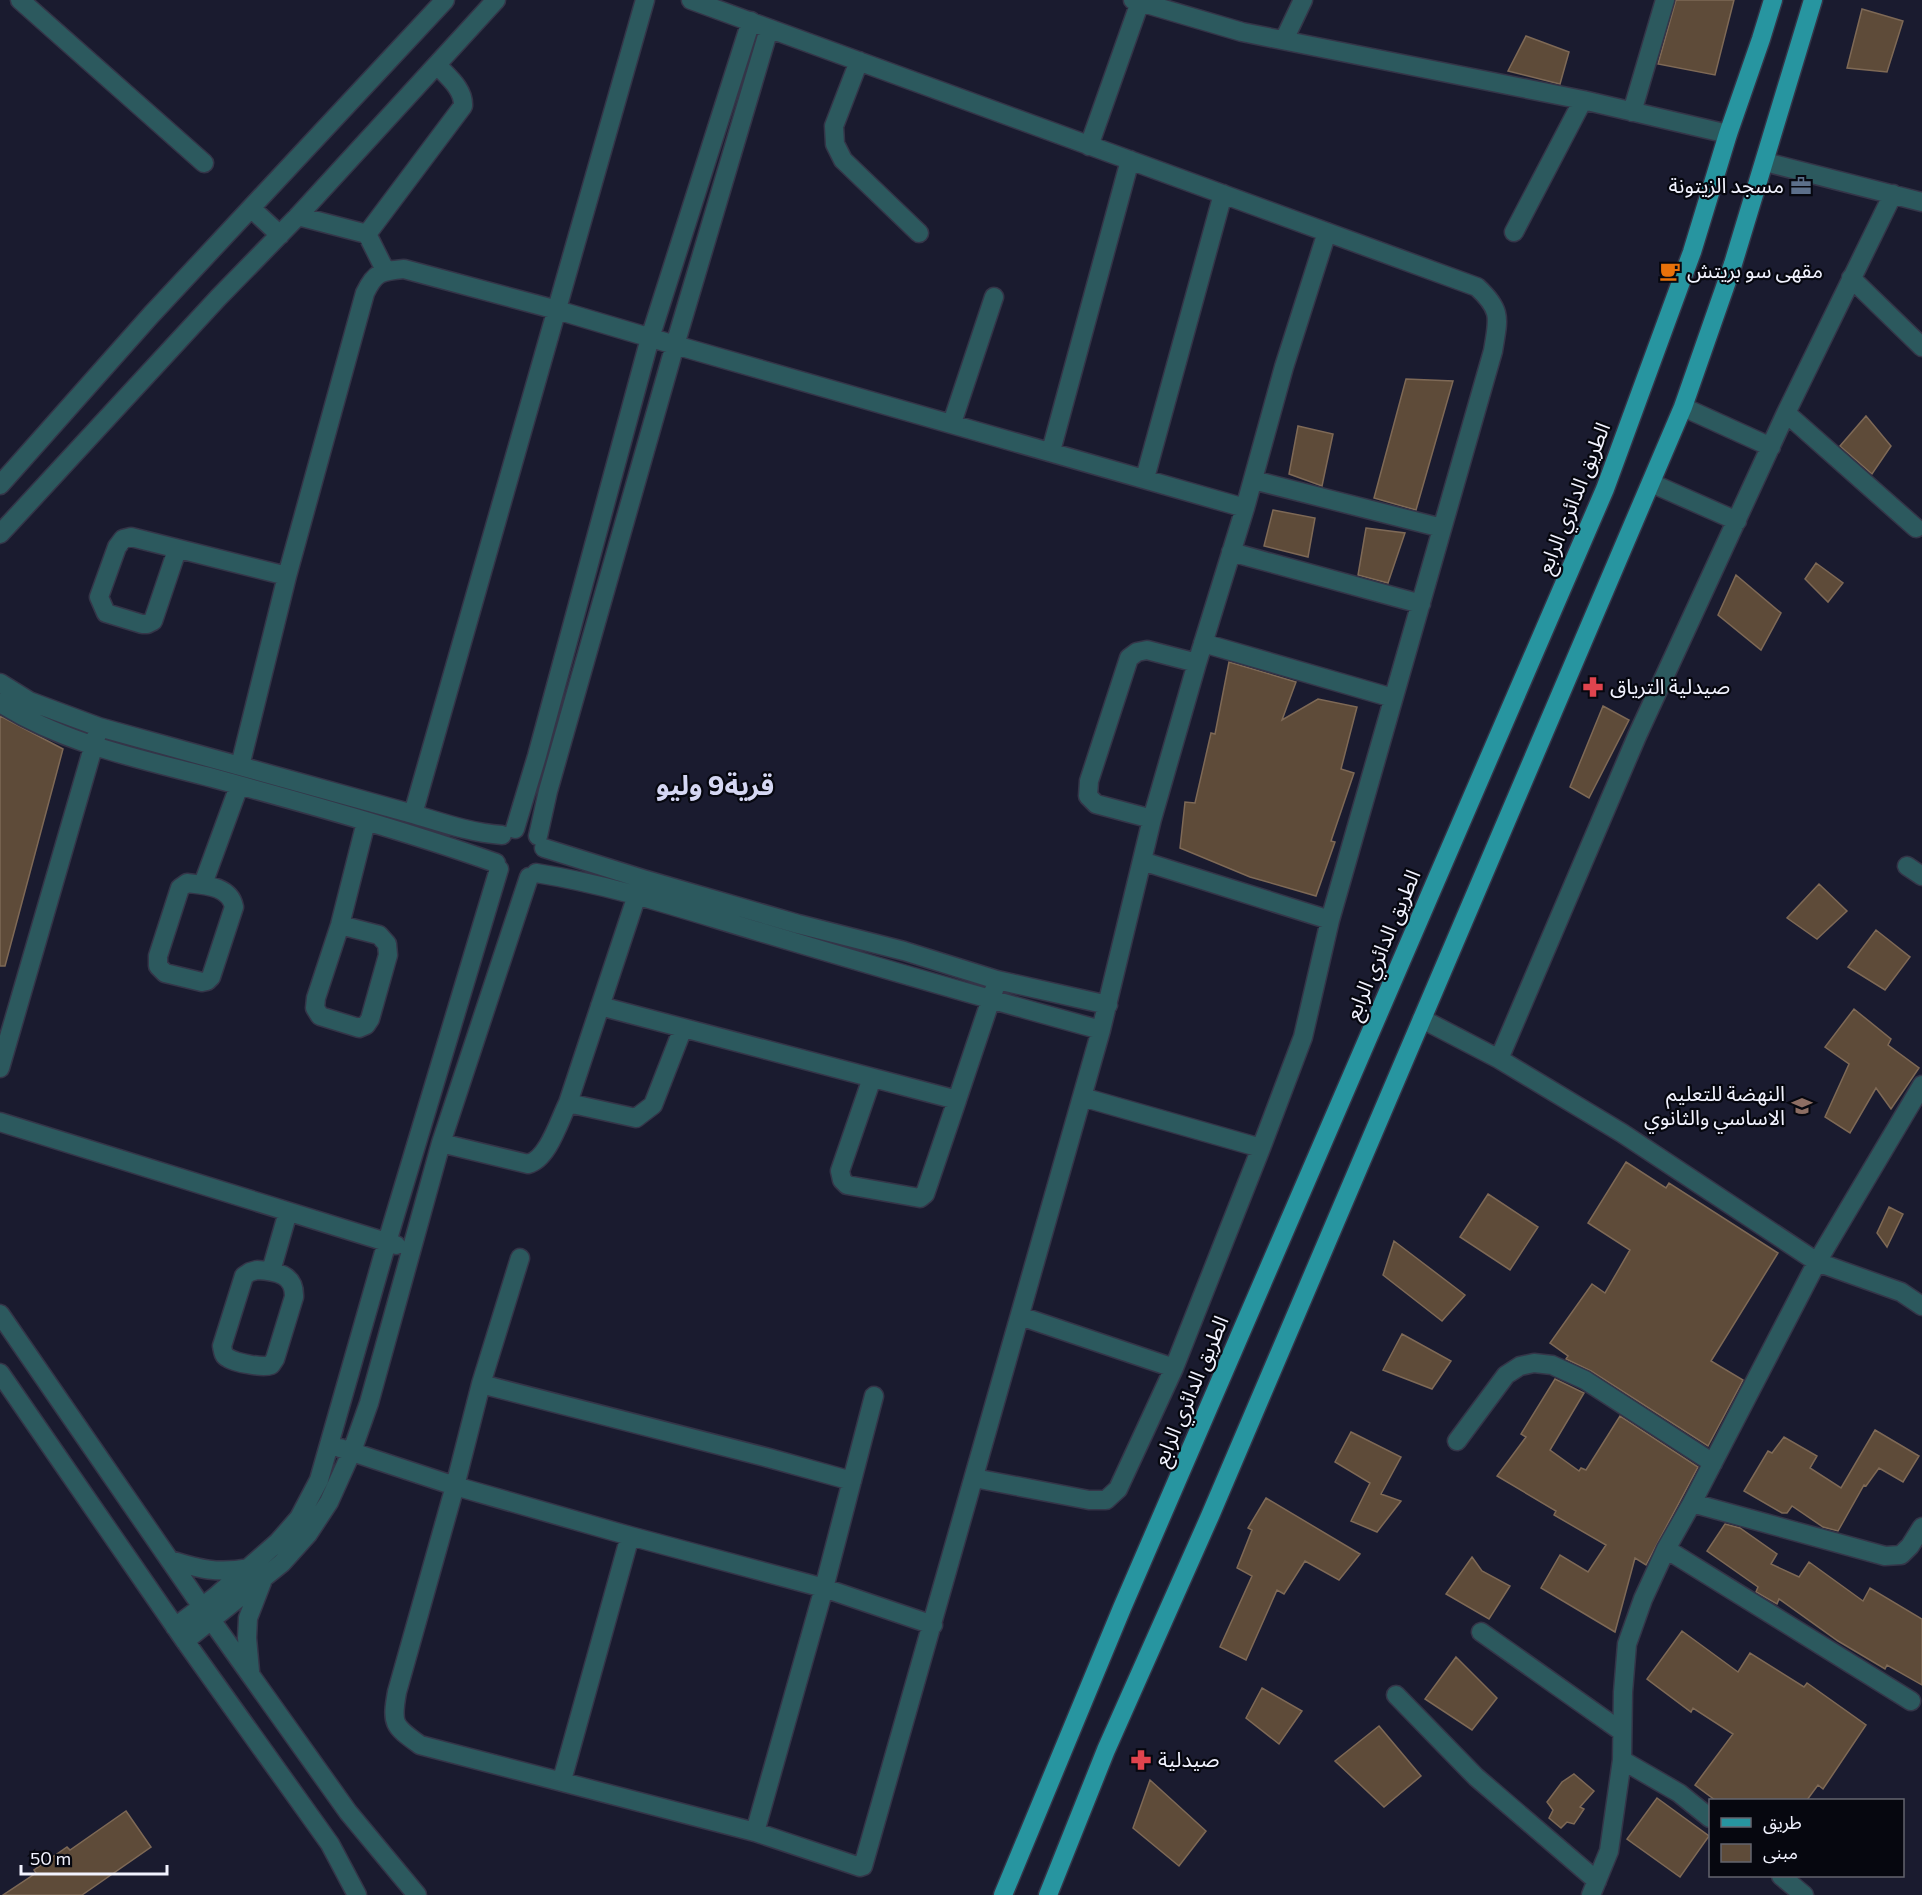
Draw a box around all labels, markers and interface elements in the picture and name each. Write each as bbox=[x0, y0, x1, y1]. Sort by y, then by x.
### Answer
place label: مسجد الزيتونة bbox=[1669, 172, 1784, 198]
office icon: مسجد الزيتونة bbox=[1789, 174, 1813, 198]
place label: مقهى سو بريتش bbox=[1687, 257, 1823, 283]
cafe icon: مقهى سو بريتش bbox=[1658, 259, 1682, 283]
street label: الطريق الدائري الرابع bbox=[1531, 418, 1619, 579]
place label: صيدلية الترياق bbox=[1610, 673, 1730, 699]
pharmacy icon: صيدلية الترياق bbox=[1581, 675, 1605, 699]
district label: قرية9 وليو bbox=[656, 768, 774, 802]
street label: الطريق الدائري الرابع bbox=[1339, 865, 1429, 1025]
place label: النهضة للتعليم الاساسي والثانوي bbox=[1644, 1080, 1785, 1134]
school or university icon: النهضة للتعليم الاساسي والثانوي bbox=[1790, 1094, 1814, 1118]
street label: الطريق الدائري الرابع bbox=[1147, 1311, 1237, 1471]
place label: صيدلية bbox=[1158, 1746, 1220, 1771]
pharmacy icon: صيدلية bbox=[1129, 1748, 1153, 1772]
legend bbox=[1709, 1799, 1904, 1877]
text: طريق bbox=[1763, 1811, 1802, 1834]
scale bar bbox=[21, 1838, 166, 1876]
text: مبنى bbox=[1763, 1841, 1798, 1864]
text: 50 m bbox=[30, 1847, 71, 1869]

